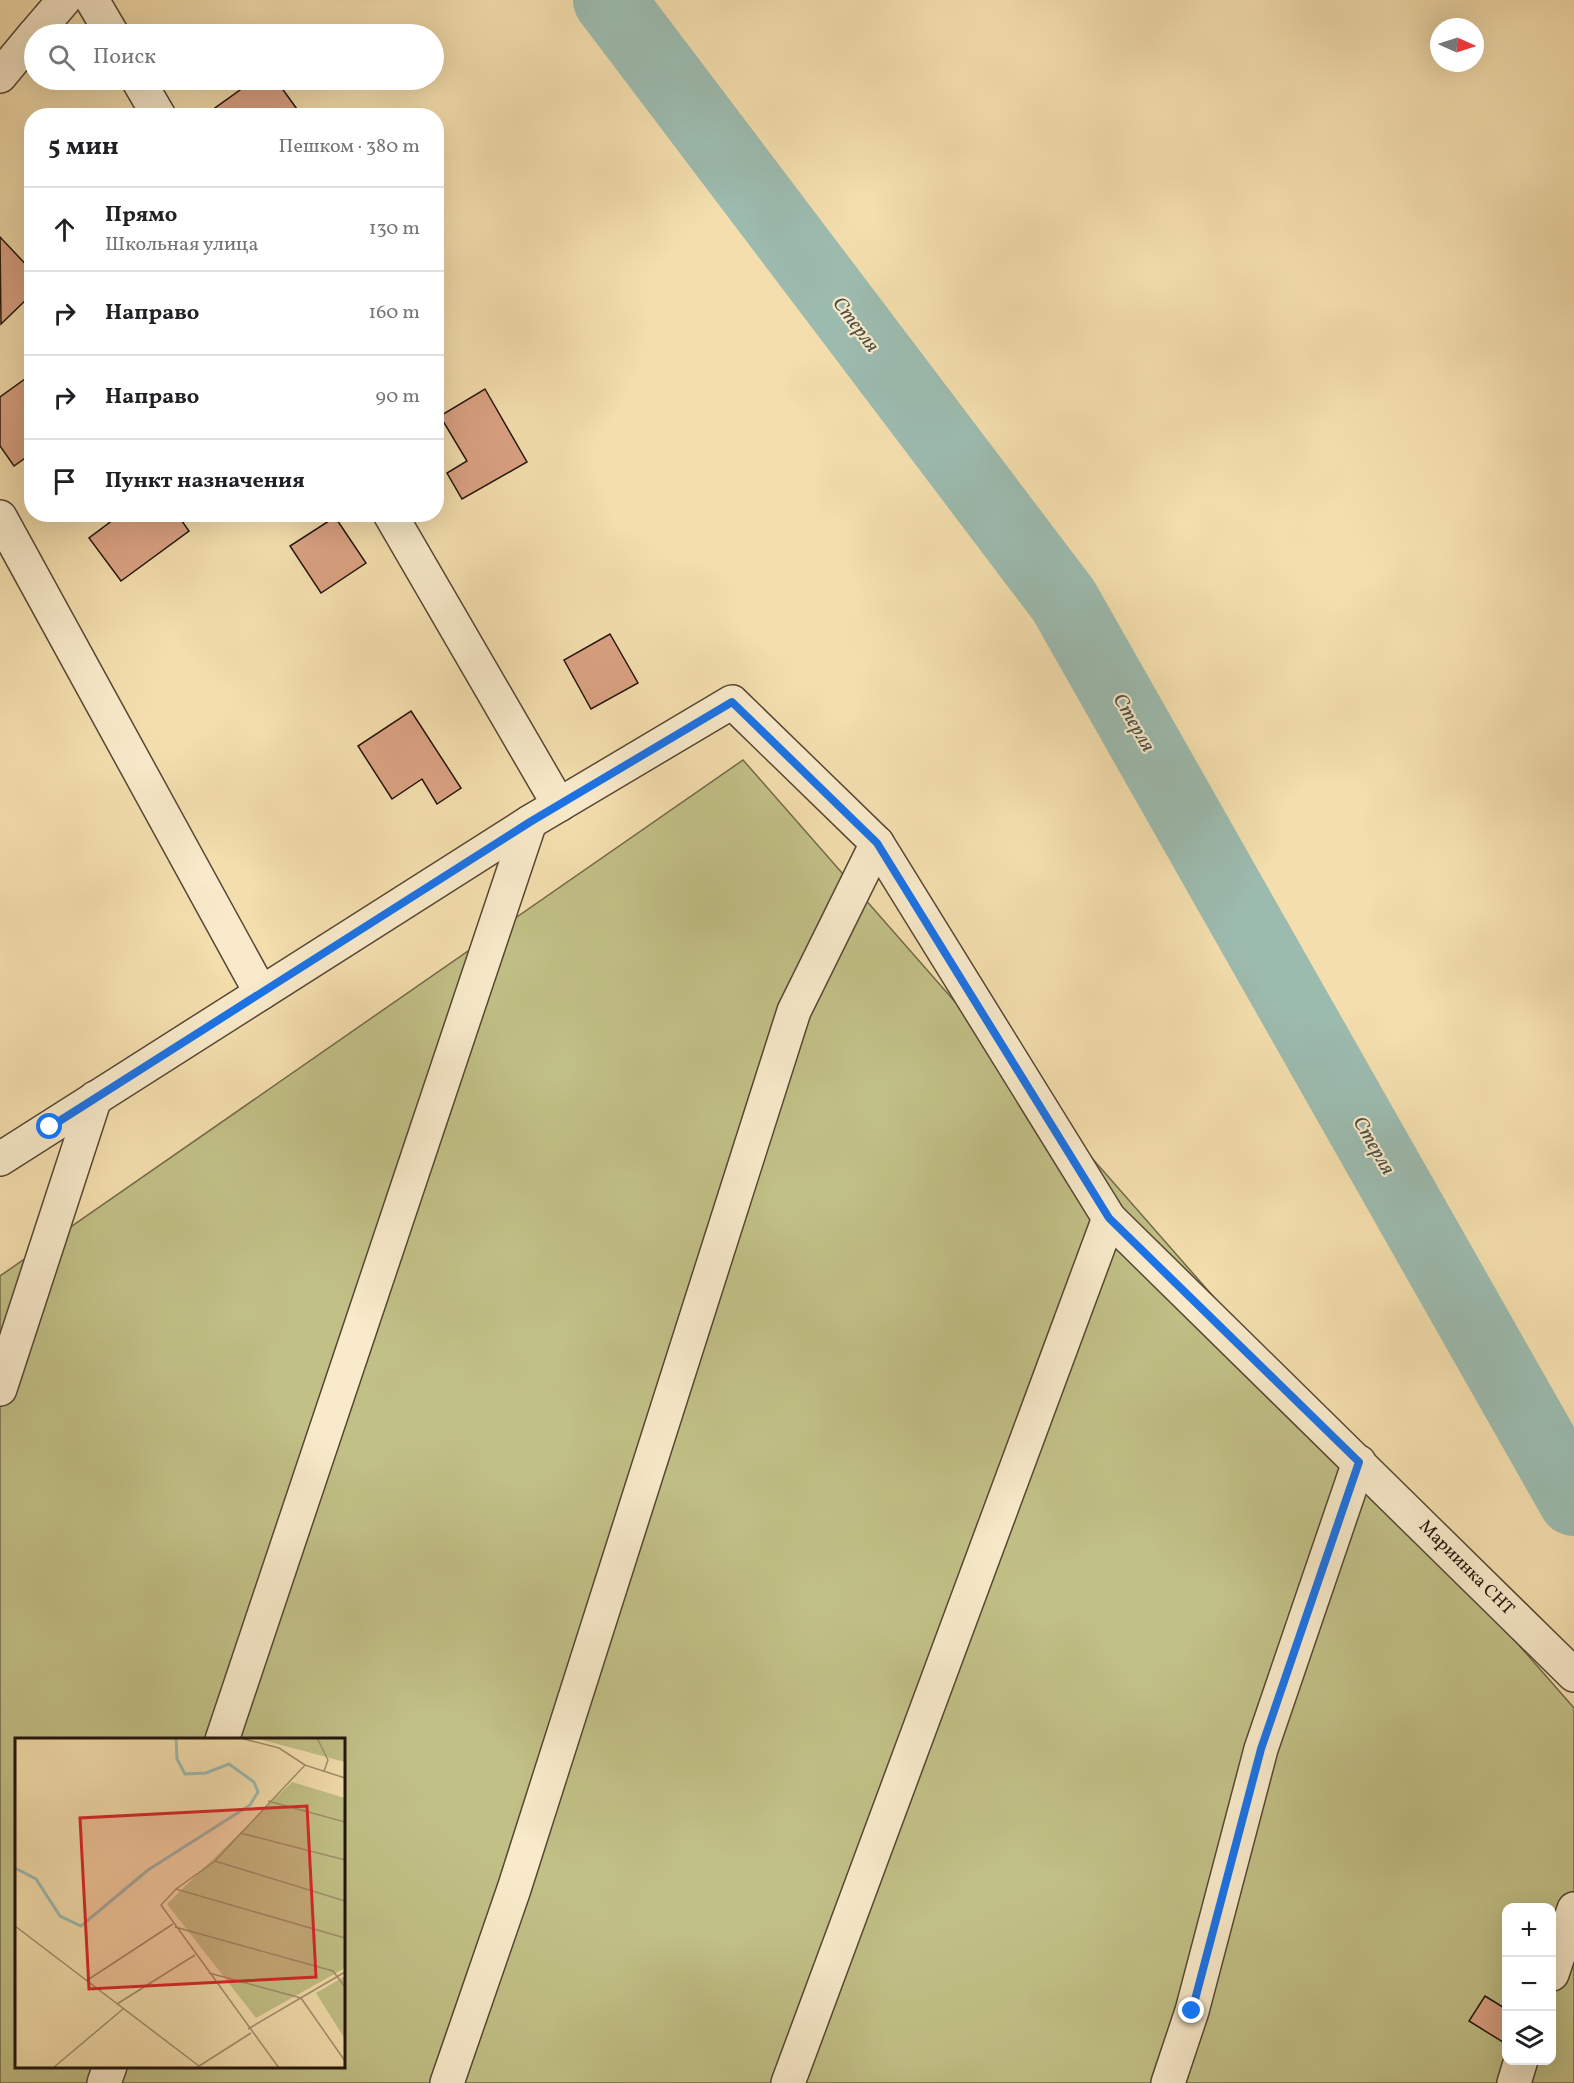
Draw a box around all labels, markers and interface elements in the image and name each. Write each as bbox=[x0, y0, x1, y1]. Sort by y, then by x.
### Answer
north arrow bbox=[1430, 18, 1484, 72]
search box bbox=[24, 24, 444, 90]
icon: search bbox=[45, 41, 78, 74]
text: Поиск bbox=[93, 42, 156, 73]
text: 5 мин bbox=[48, 129, 119, 165]
text: Пешком · 380 m bbox=[279, 133, 420, 161]
text: Прямо bbox=[105, 200, 177, 231]
icon: ahead bbox=[48, 213, 81, 246]
text: 130 m bbox=[369, 215, 420, 243]
text: Школьная улица bbox=[105, 231, 258, 259]
water label: Стерля bbox=[825, 291, 885, 359]
icon: right bbox=[48, 297, 81, 330]
text: Направо bbox=[105, 298, 199, 329]
text: 160 m bbox=[368, 299, 420, 327]
icon: right bbox=[48, 381, 81, 414]
text: Направо bbox=[105, 382, 199, 413]
text: 90 m bbox=[376, 383, 420, 411]
icon: arrive bbox=[48, 465, 81, 498]
text: Пункт назначения bbox=[105, 466, 305, 497]
water label: Стерля bbox=[1105, 688, 1161, 758]
water label: Стерля bbox=[1345, 1111, 1401, 1181]
route start bbox=[36, 1113, 62, 1139]
street label: Мариинка СНТ bbox=[1413, 1515, 1520, 1622]
inset map bbox=[15, 1738, 345, 2068]
map controls bbox=[1502, 1903, 1556, 2065]
button: + bbox=[1502, 1903, 1556, 1957]
button: − bbox=[1502, 1957, 1556, 2011]
route end bbox=[1178, 1997, 1204, 2023]
button: layers bbox=[1502, 2011, 1556, 2065]

